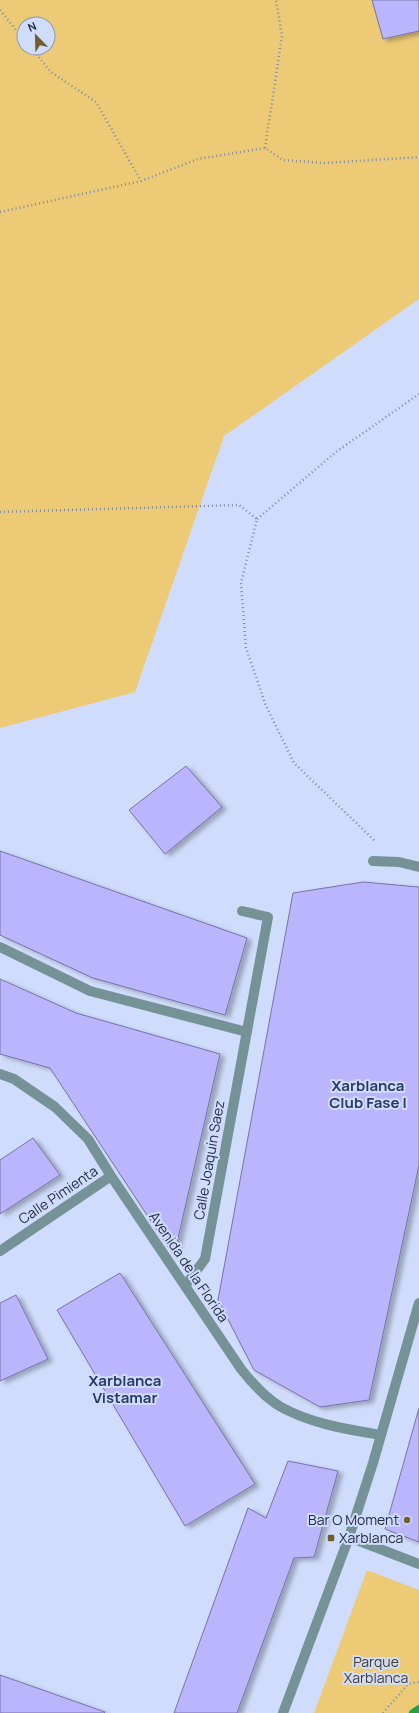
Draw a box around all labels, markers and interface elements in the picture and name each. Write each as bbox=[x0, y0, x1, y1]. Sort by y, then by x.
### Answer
north arrow bbox=[16, 16, 56, 56]
text: N bbox=[25, 18, 39, 35]
district label: Xarblanca Club Fase I bbox=[329, 1075, 407, 1113]
street label: Calle Joaquín Saez bbox=[189, 1099, 228, 1221]
street label: Calle Pimienta bbox=[14, 1161, 101, 1228]
street label: Avenida de la Florida bbox=[145, 1208, 234, 1326]
district label: Xarblanca Vistamar bbox=[89, 1370, 161, 1408]
place label: Bar O Moment bbox=[308, 1510, 399, 1529]
marker: Bar O Moment bbox=[402, 1515, 412, 1525]
place label: Xarblanca bbox=[339, 1528, 403, 1547]
marker: Xarblanca bbox=[326, 1533, 336, 1543]
park label: Parque Xarblanca bbox=[344, 1652, 408, 1687]

